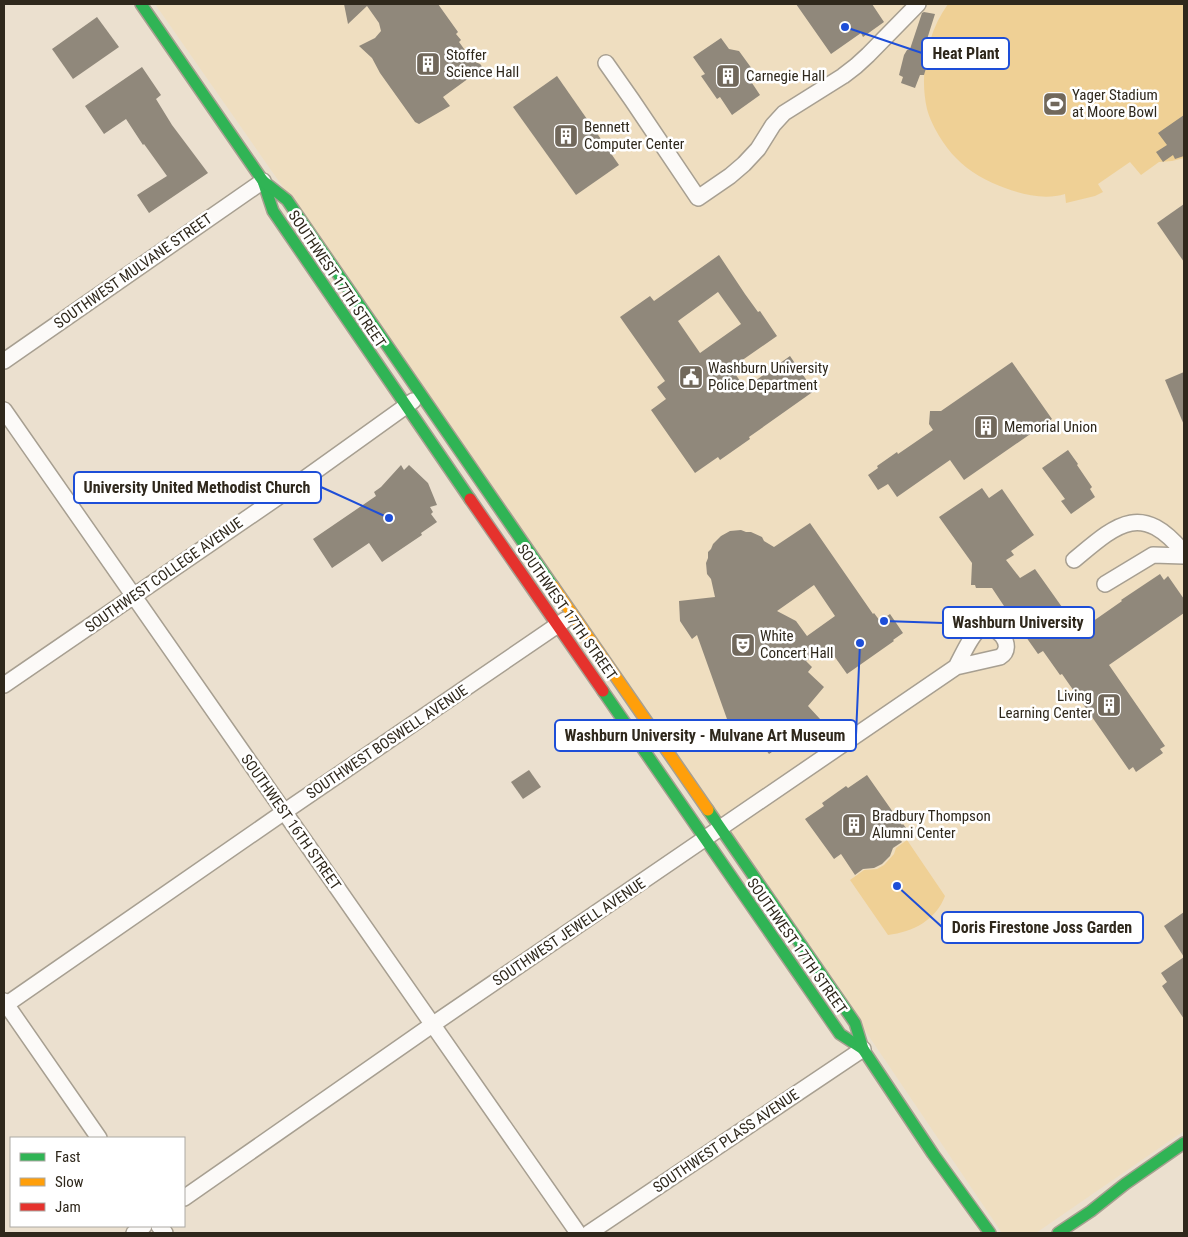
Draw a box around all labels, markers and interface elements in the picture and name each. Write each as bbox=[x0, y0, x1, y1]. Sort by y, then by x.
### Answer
callout: Heat Plant bbox=[922, 38, 1009, 69]
text: Heat Plant bbox=[932, 44, 1000, 63]
place label: Stoffer Science Hall bbox=[446, 46, 519, 81]
building icon: Stoffer Science Hall bbox=[415, 51, 441, 77]
building icon: Carnegie Hall bbox=[715, 63, 741, 89]
place label: Carnegie Hall bbox=[746, 67, 825, 85]
place label: Yager Stadium at Moore Bowl bbox=[1072, 86, 1158, 121]
sports icon: Yager Stadium at Moore Bowl bbox=[1042, 91, 1068, 117]
place label: Bennett Computer Center bbox=[584, 118, 685, 153]
building icon: Bennett Computer Center bbox=[553, 123, 579, 149]
street label: SOUTHWEST 17TH STREET bbox=[284, 207, 390, 351]
street label: SOUTHWEST MULVANE STREET bbox=[51, 209, 216, 332]
place label: Washburn University Police Department bbox=[708, 359, 828, 394]
public building icon: Washburn University Police Department bbox=[678, 364, 704, 390]
building icon: Memorial Union bbox=[973, 414, 999, 440]
place label: Memorial Union bbox=[1004, 418, 1097, 436]
callout: University United Methodist Church bbox=[74, 472, 321, 503]
text: University United Methodist Church bbox=[84, 478, 311, 497]
street label: SOUTHWEST COLLEGE AVENUE bbox=[82, 514, 246, 636]
street label: SOUTHWEST 17TH STREET bbox=[513, 541, 621, 684]
callout: Washburn University bbox=[943, 607, 1094, 638]
text: Washburn University bbox=[952, 613, 1084, 632]
place label: White Concert Hall bbox=[760, 627, 833, 662]
theatre icon: White Concert Hall bbox=[730, 632, 756, 658]
street label: SOUTHWEST BOSWELL AVENUE bbox=[303, 681, 471, 803]
place label: Living Learning Center bbox=[998, 687, 1092, 722]
building icon: Living Learning Center bbox=[1096, 692, 1122, 718]
callout: Washburn University - Mulvane Art Museum bbox=[555, 720, 856, 751]
text: Washburn University - Mulvane Art Museum bbox=[565, 726, 846, 745]
street label: SOUTHWEST 16TH STREET bbox=[237, 751, 345, 894]
place label: Bradbury Thompson Alumni Center bbox=[872, 807, 991, 842]
building icon: Bradbury Thompson Alumni Center bbox=[841, 812, 867, 838]
street label: SOUTHWEST JEWELL AVENUE bbox=[489, 874, 649, 990]
street label: SOUTHWEST 17TH STREET bbox=[743, 875, 851, 1018]
callout: Doris Firestone Joss Garden bbox=[942, 912, 1143, 943]
text: Doris Firestone Joss Garden bbox=[952, 918, 1132, 937]
street label: SOUTHWEST PLASS AVENUE bbox=[650, 1085, 802, 1197]
legend bbox=[10, 1137, 185, 1227]
text: Fast bbox=[55, 1148, 80, 1166]
text: Slow bbox=[55, 1173, 84, 1191]
text: Jam bbox=[55, 1198, 81, 1216]

